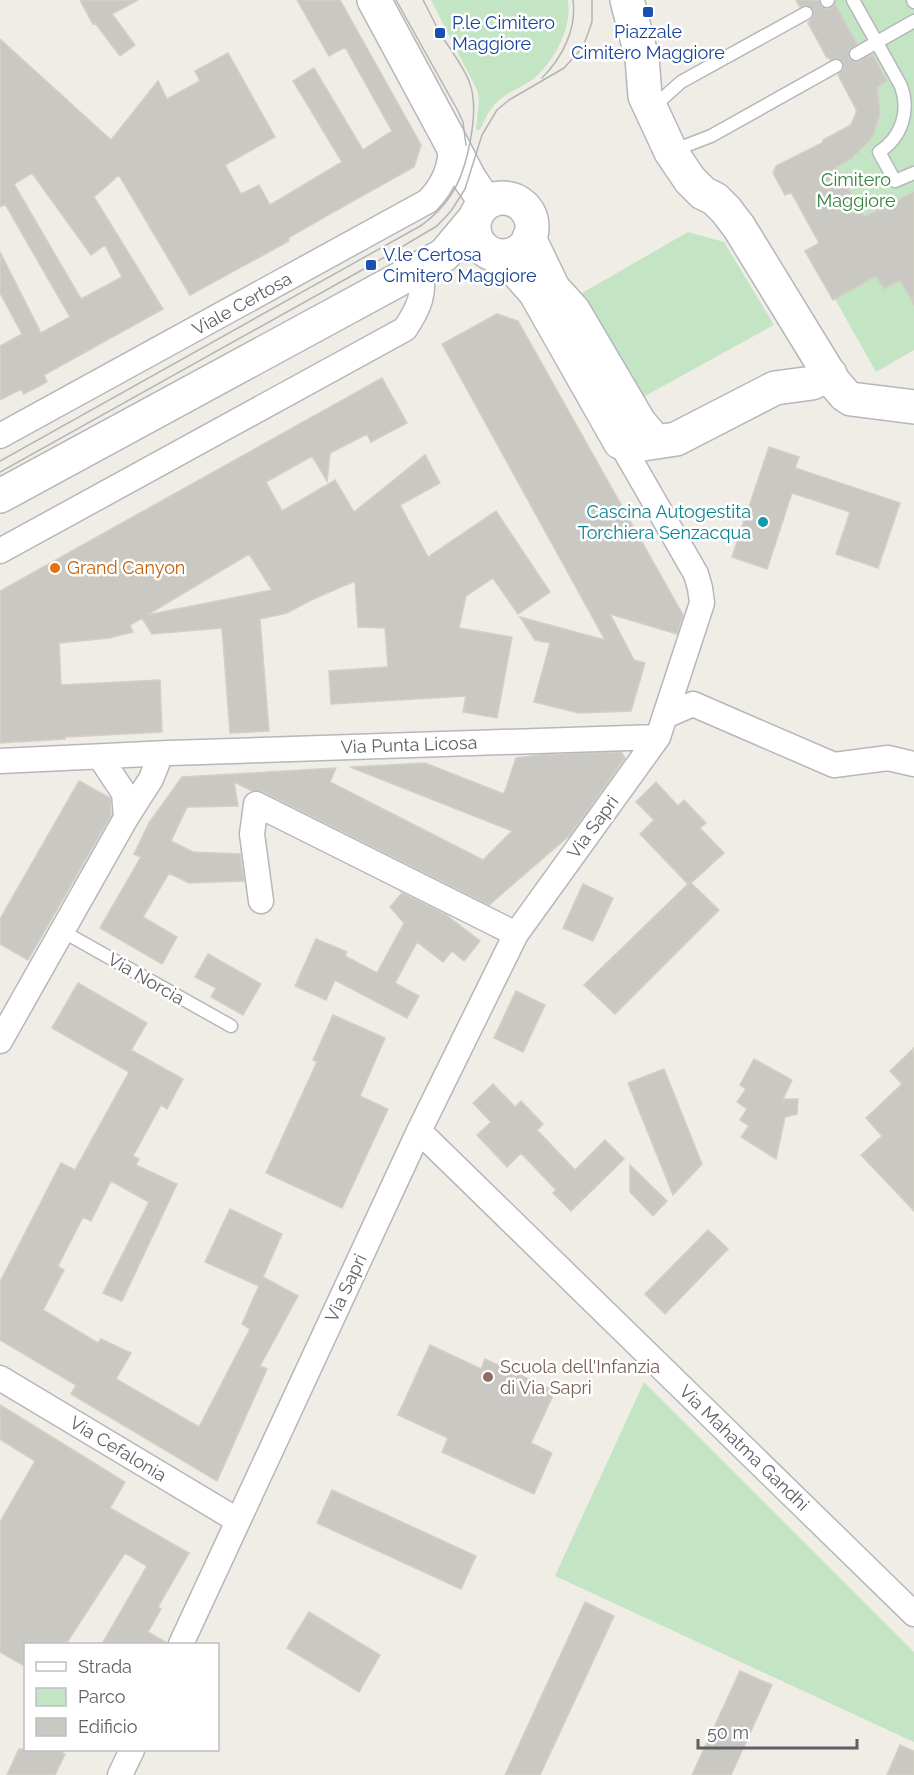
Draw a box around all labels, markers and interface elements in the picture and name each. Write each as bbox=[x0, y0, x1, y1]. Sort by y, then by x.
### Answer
marker: Piazzale Cimitero Maggiore bbox=[641, 5, 655, 19]
place label: P.le Cimitero Maggiore bbox=[452, 12, 555, 54]
place label: Piazzale Cimitero Maggiore bbox=[571, 21, 725, 63]
marker: P.le Cimitero Maggiore bbox=[433, 26, 447, 40]
park label: Cimitero Maggiore bbox=[817, 169, 896, 211]
place label: V.le Certosa Cimitero Maggiore bbox=[383, 244, 537, 286]
marker: V.le Certosa Cimitero Maggiore bbox=[364, 258, 378, 272]
street label: Viale Certosa bbox=[188, 268, 295, 339]
place label: Cascina Autogestita Torchiera Senzacqua bbox=[578, 501, 751, 543]
marker: Cascina Autogestita Torchiera Senzacqua bbox=[756, 515, 770, 529]
place label: Grand Canyon bbox=[67, 557, 185, 578]
marker: Grand Canyon bbox=[48, 561, 62, 575]
street label: Via Punta Licosa bbox=[340, 732, 478, 757]
street label: Via Sapri bbox=[563, 791, 622, 862]
street label: Via Norcia bbox=[104, 948, 188, 1009]
street label: Via Sapri bbox=[321, 1250, 370, 1325]
place label: Scuola dell'Infanzia di Via Sapri bbox=[500, 1356, 660, 1398]
marker: Scuola dell'Infanzia di Via Sapri bbox=[481, 1370, 495, 1384]
street label: Via Mahatma Gandhi bbox=[675, 1380, 814, 1515]
street label: Via Cefalonia bbox=[66, 1412, 170, 1486]
legend bbox=[24, 1643, 219, 1751]
text: Strada bbox=[78, 1656, 132, 1677]
text: Parco bbox=[78, 1686, 126, 1707]
scale bar bbox=[698, 1712, 857, 1750]
text: Edificio bbox=[78, 1716, 138, 1737]
text: 50 m bbox=[707, 1722, 749, 1743]

